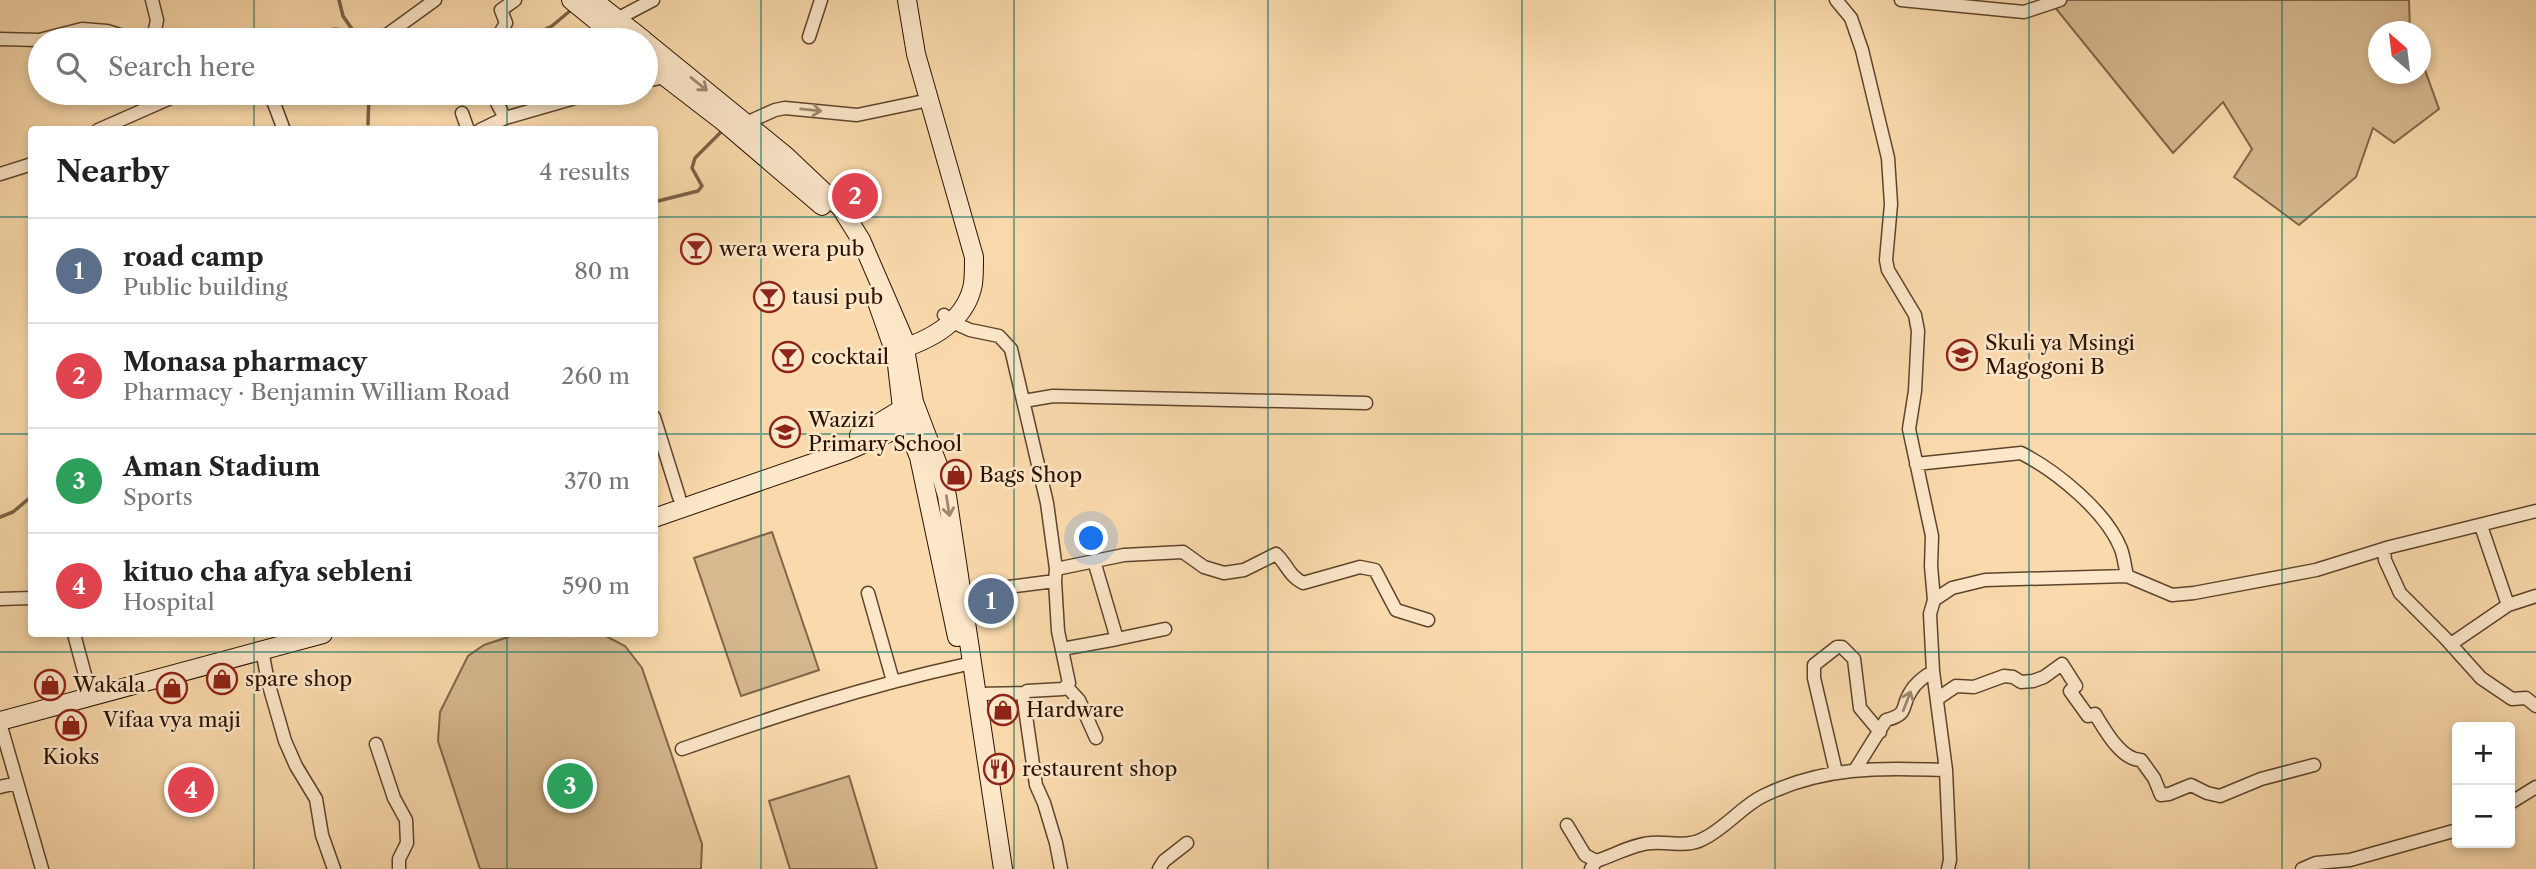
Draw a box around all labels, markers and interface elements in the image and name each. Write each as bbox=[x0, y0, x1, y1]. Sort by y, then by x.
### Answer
north arrow bbox=[2368, 21, 2431, 84]
search box bbox=[28, 28, 658, 105]
icon: search bbox=[52, 48, 90, 86]
text: Search here bbox=[108, 51, 255, 83]
one-way arrow bbox=[689, 77, 707, 92]
one-way arrow bbox=[800, 104, 822, 117]
text: Nearby bbox=[56, 153, 169, 190]
text: 4 results bbox=[539, 158, 630, 186]
pin: 2 bbox=[832, 170, 878, 222]
bar icon: wera wera pub bbox=[679, 232, 713, 266]
place label: wera wera pub bbox=[718, 236, 864, 261]
text: road camp bbox=[123, 241, 264, 273]
text: 1 bbox=[74, 257, 84, 285]
text: 80 m bbox=[574, 257, 630, 285]
text: Public building bbox=[123, 273, 288, 301]
bar icon: tausi pub bbox=[752, 280, 786, 314]
place label: tausi pub bbox=[792, 284, 883, 309]
place label: Skuli ya Msingi Magogoni B bbox=[1985, 330, 2135, 379]
school or university icon: Skuli ya Msingi Magogoni B bbox=[1945, 338, 1979, 372]
bar icon: cocktail bbox=[771, 340, 805, 374]
place label: cocktail bbox=[811, 344, 889, 369]
text: Monasa pharmacy bbox=[123, 346, 367, 378]
text: 2 bbox=[72, 362, 86, 390]
text: 260 m bbox=[561, 362, 630, 390]
text: Pharmacy · Benjamin William Road bbox=[123, 378, 510, 406]
place label: Wazizi Primary School bbox=[807, 407, 962, 456]
school or university icon: Wazizi Primary School bbox=[768, 415, 802, 449]
text: Aman Stadium bbox=[123, 451, 320, 483]
shop icon: Bags Shop bbox=[939, 458, 973, 492]
place label: Bags Shop bbox=[979, 462, 1082, 487]
text: 3 bbox=[73, 467, 86, 495]
text: 370 m bbox=[564, 467, 630, 495]
text: Sports bbox=[123, 483, 193, 511]
one-way arrow bbox=[942, 494, 955, 517]
your location bbox=[1074, 521, 1108, 555]
text: kituo cha afya sebleni bbox=[123, 556, 412, 588]
text: 4 bbox=[72, 572, 86, 600]
text: 590 m bbox=[562, 572, 630, 600]
pin: 1 bbox=[968, 575, 1014, 627]
text: Hospital bbox=[123, 588, 215, 616]
shop icon: spare shop bbox=[205, 662, 239, 696]
place label: spare shop bbox=[245, 666, 352, 691]
shop icon: Wakala bbox=[33, 668, 67, 702]
shop icon: Vifaa vya maji bbox=[155, 671, 189, 705]
place label: Wakala bbox=[72, 672, 146, 697]
one-way arrow bbox=[1902, 691, 1914, 712]
shop icon: Hardware bbox=[986, 693, 1020, 727]
place label: Hardware bbox=[1026, 697, 1124, 722]
place label: Vifaa vya maji bbox=[102, 707, 241, 732]
shop icon: Kioks bbox=[54, 708, 88, 742]
map controls bbox=[2452, 722, 2515, 848]
button: + bbox=[2452, 722, 2515, 785]
place label: Kioks bbox=[43, 744, 99, 769]
restaurant icon: restaurent shop bbox=[982, 752, 1016, 786]
place label: restaurent shop bbox=[1022, 756, 1177, 781]
pin: 3 bbox=[547, 760, 593, 812]
pin: 4 bbox=[168, 764, 214, 816]
button: − bbox=[2452, 785, 2515, 848]

